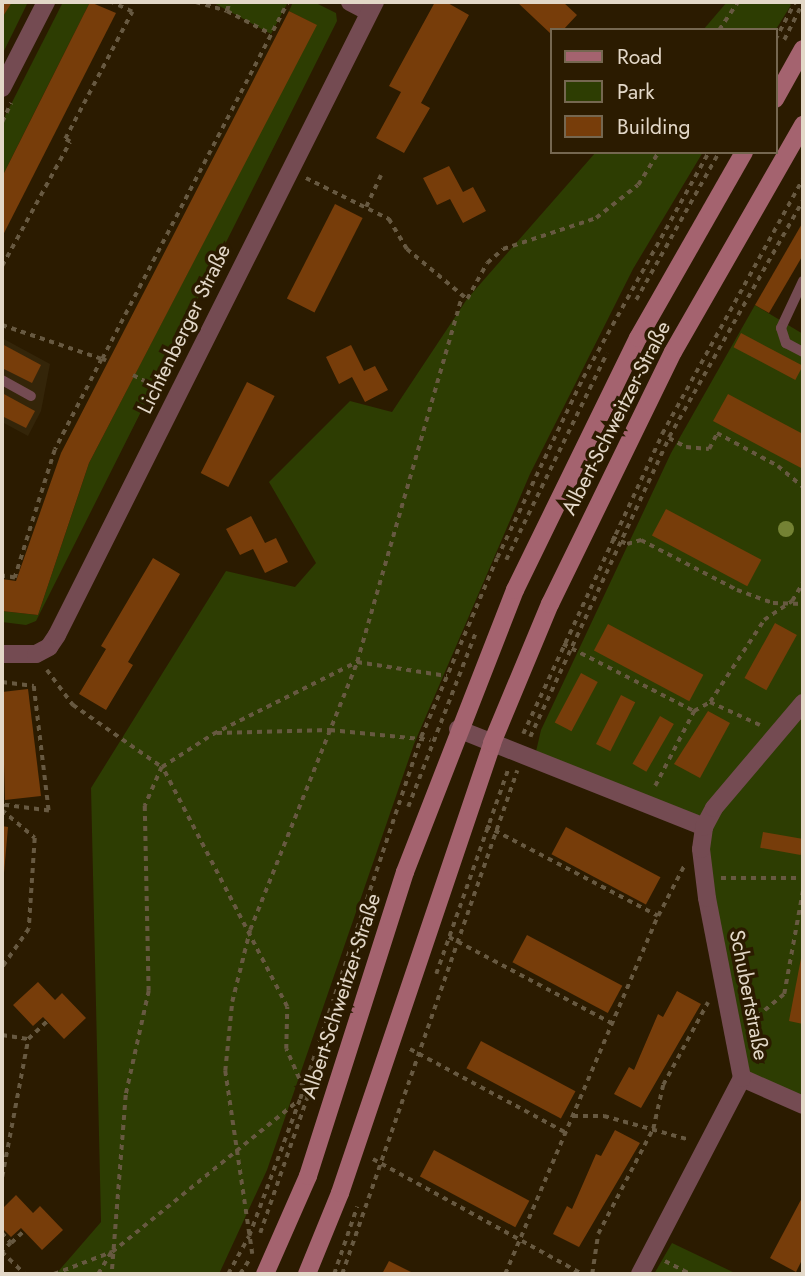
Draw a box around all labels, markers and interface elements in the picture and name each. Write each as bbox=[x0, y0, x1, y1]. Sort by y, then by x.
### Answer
legend bbox=[550, 28, 777, 154]
text: Road bbox=[617, 42, 662, 72]
text: Park bbox=[617, 77, 654, 107]
text: Building bbox=[617, 112, 690, 142]
street label: Lichtenberger Straße bbox=[132, 240, 236, 418]
street label: Albert-Schweitzer-Straße bbox=[556, 317, 676, 519]
street label: Albert-Schweitzer-Straße bbox=[296, 890, 386, 1102]
street label: Schubertstraße bbox=[724, 928, 774, 1062]

